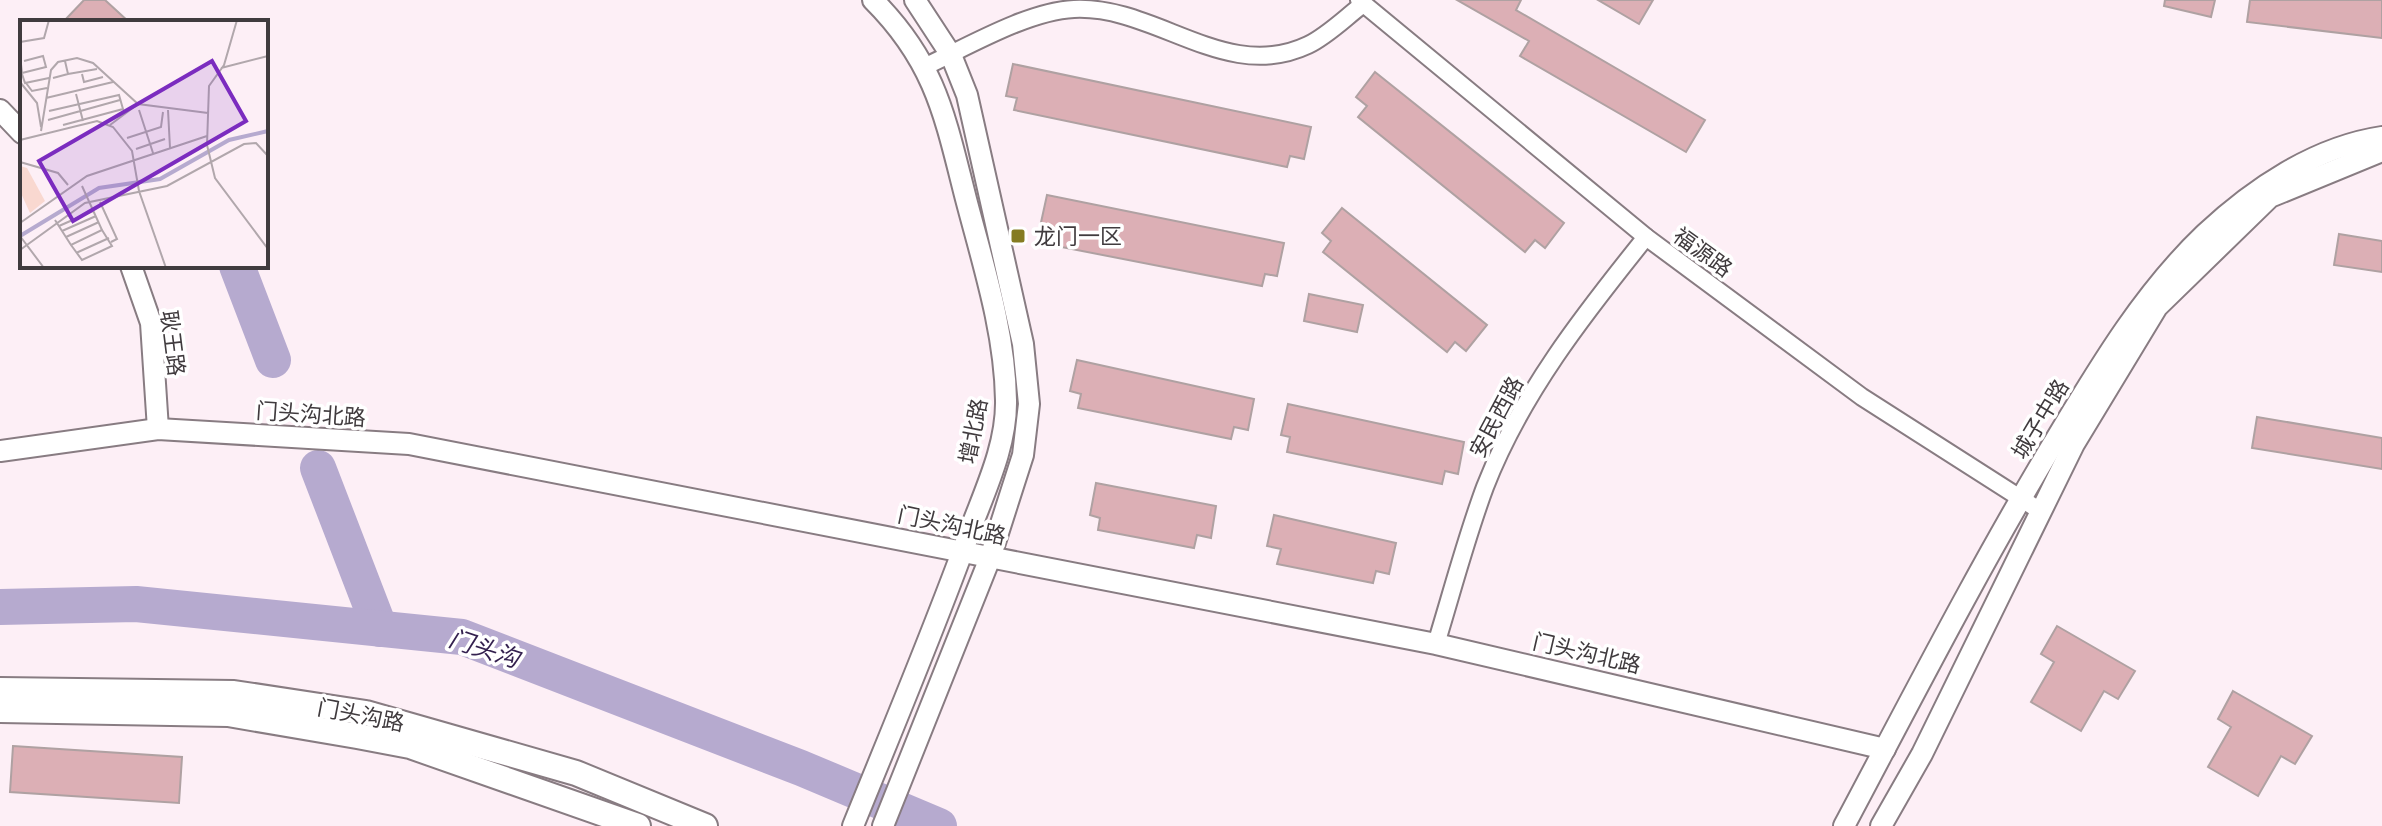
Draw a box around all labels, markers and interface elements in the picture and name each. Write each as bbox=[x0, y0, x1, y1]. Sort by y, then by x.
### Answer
inset map bbox=[20, 20, 268, 268]
street label: 福源路 bbox=[1669, 223, 1737, 282]
place label: 龙门一区 bbox=[1034, 224, 1122, 249]
marker: 龙门一区 bbox=[1009, 227, 1027, 245]
street label: 耿王路 bbox=[156, 309, 189, 377]
street label: 安民西路 bbox=[1465, 373, 1528, 462]
street label: 城子中路 bbox=[2007, 375, 2074, 463]
street label: 增北路 bbox=[955, 396, 992, 466]
street label: 门头沟北路 bbox=[255, 398, 367, 431]
street label: 门头沟北路 bbox=[895, 502, 1008, 549]
water label: 门头沟 bbox=[445, 625, 525, 674]
street label: 门头沟北路 bbox=[1530, 629, 1643, 678]
street label: 门头沟路 bbox=[315, 695, 406, 736]

